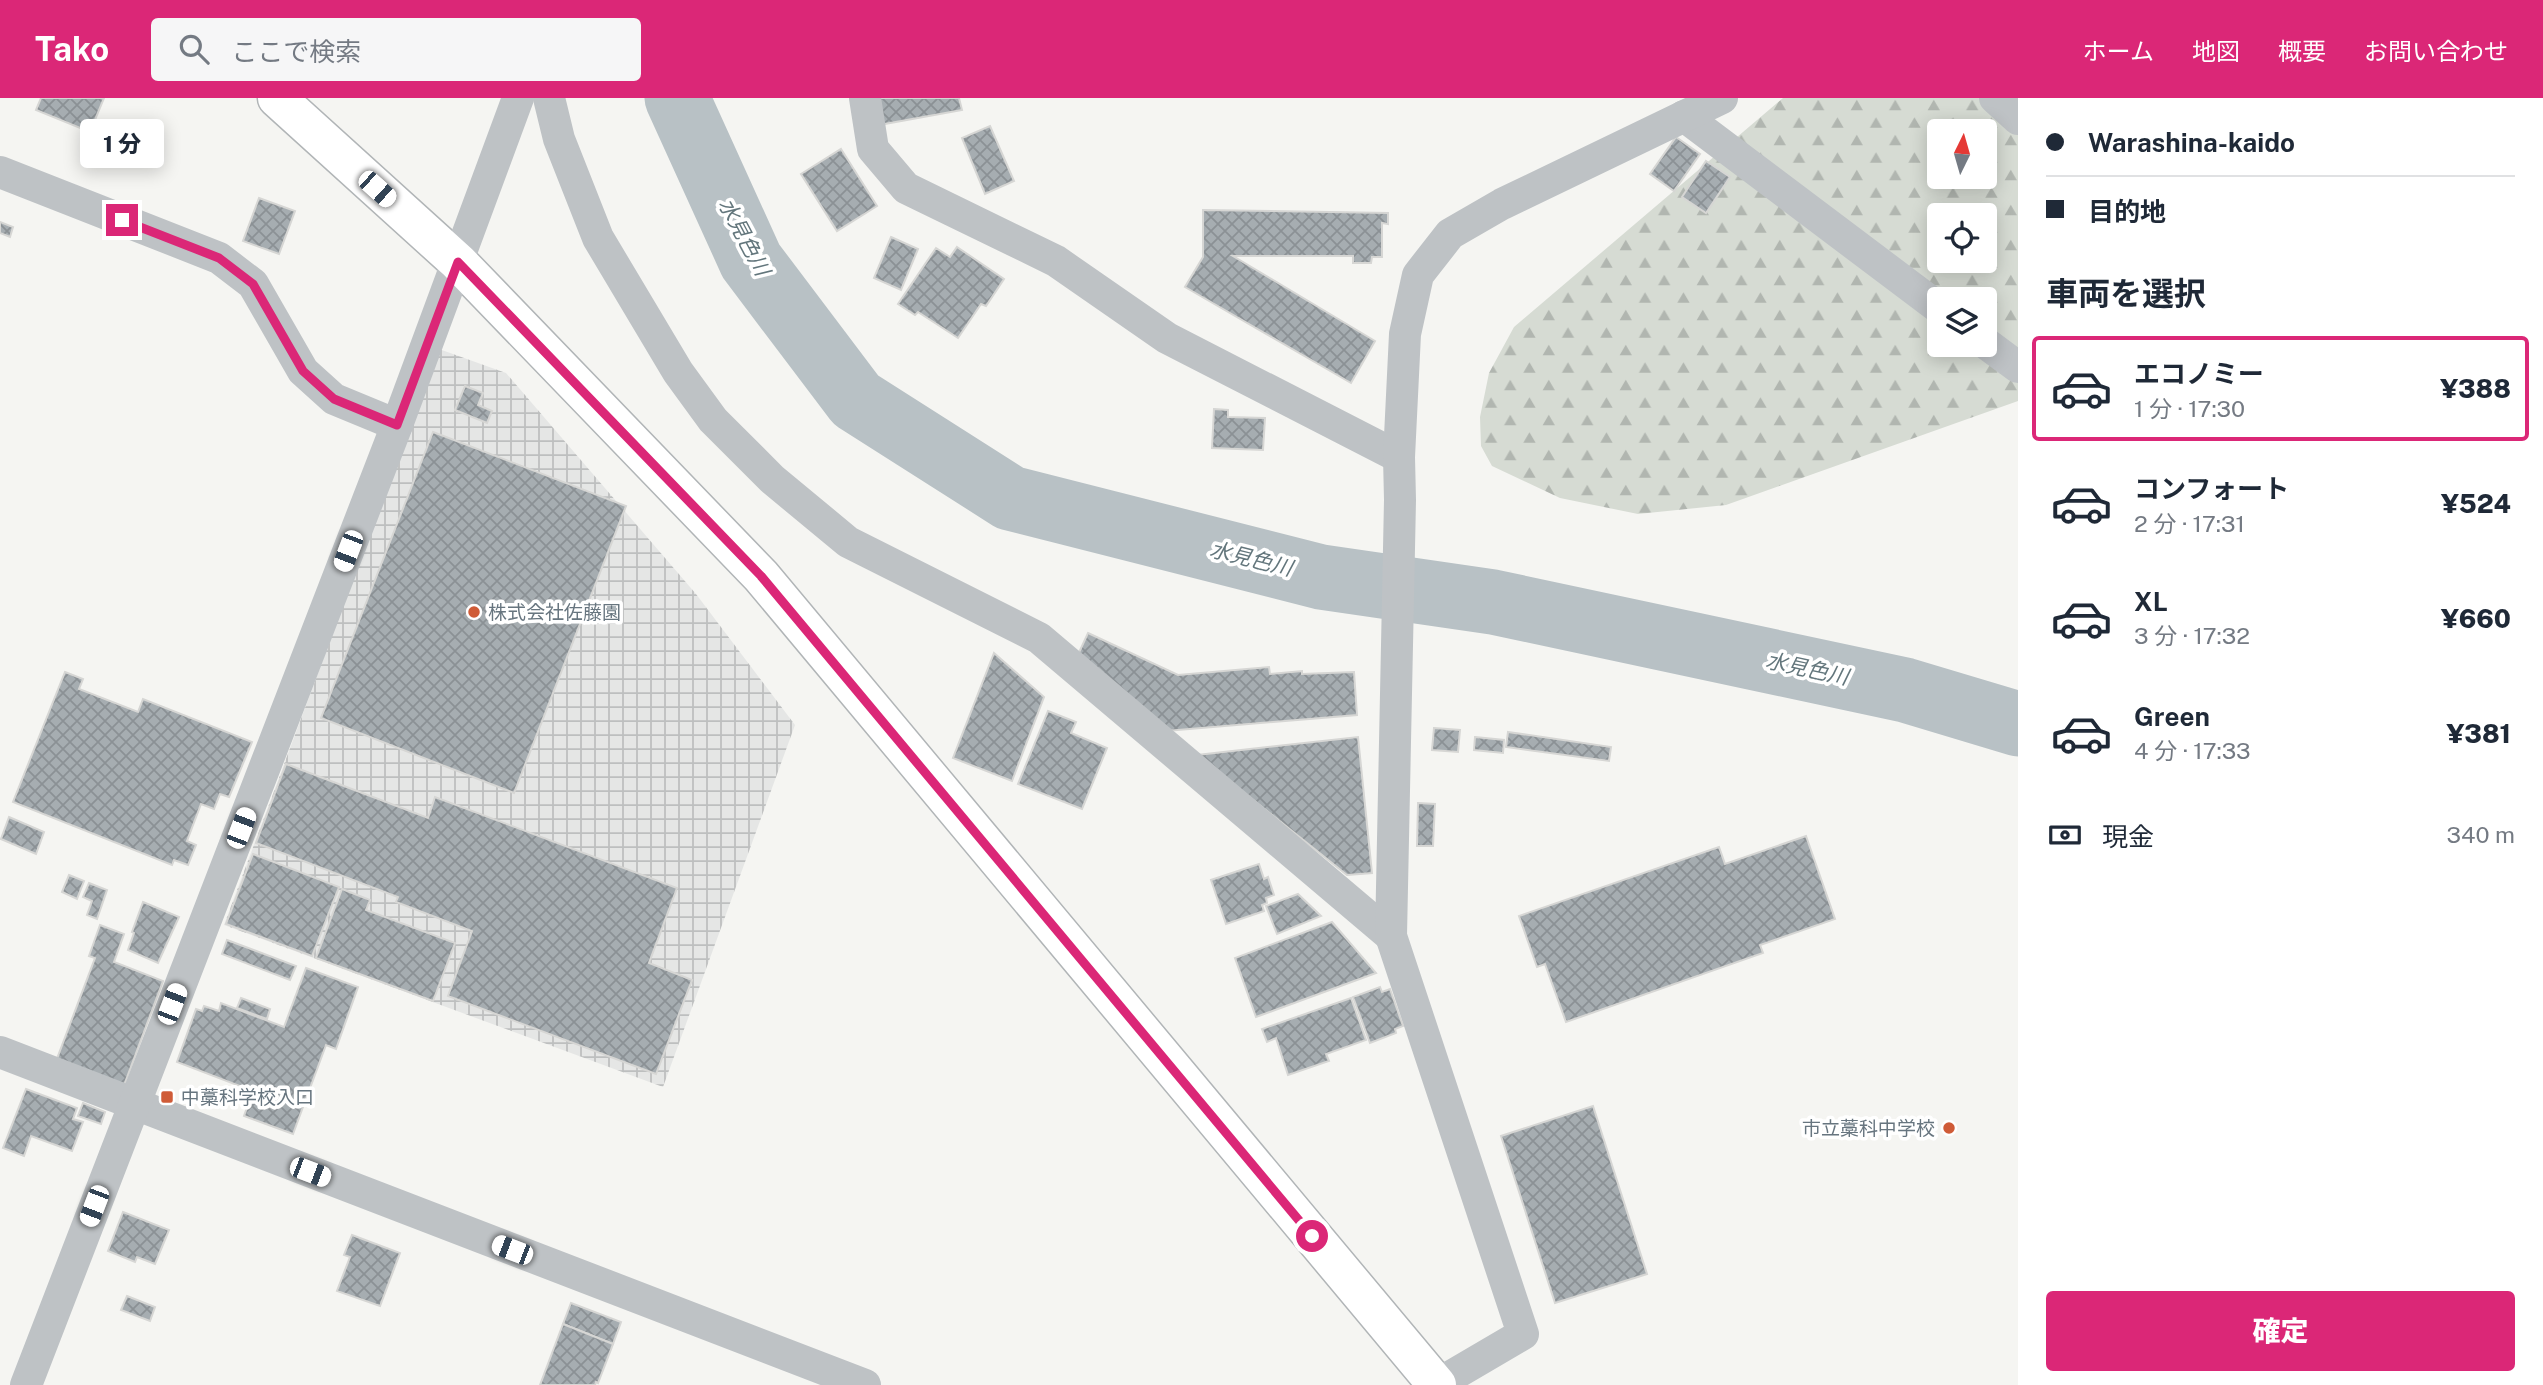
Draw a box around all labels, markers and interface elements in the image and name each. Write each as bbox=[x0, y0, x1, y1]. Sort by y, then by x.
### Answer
search box bbox=[151, 18, 641, 81]
text: Tako bbox=[35, 30, 109, 68]
icon: search bbox=[175, 30, 213, 68]
text: ここで検索 bbox=[231, 36, 361, 67]
text: ホーム bbox=[2083, 37, 2154, 65]
text: 地図 bbox=[2192, 37, 2240, 65]
text: 概要 bbox=[2278, 37, 2326, 65]
text: お問い合わせ bbox=[2364, 37, 2508, 65]
callout: 1 分 bbox=[80, 118, 164, 167]
north arrow bbox=[1927, 119, 1997, 189]
map controls bbox=[1927, 119, 1997, 357]
text: Warashina-kaido bbox=[2088, 127, 2295, 158]
text: 1 分 bbox=[103, 130, 141, 157]
car bbox=[355, 167, 400, 211]
water label: 水見色川 bbox=[714, 194, 776, 281]
text: 目的地 bbox=[2088, 196, 2166, 227]
button: locate bbox=[1927, 203, 1997, 273]
route end bbox=[106, 204, 138, 236]
text: 車両を選択 bbox=[2046, 275, 2206, 312]
button: layers bbox=[1927, 287, 1997, 357]
icon: car bbox=[2050, 357, 2113, 420]
text: エコノミー bbox=[2134, 358, 2264, 389]
text: ¥388 bbox=[2440, 373, 2511, 404]
text: 1 分 · 17:30 bbox=[2134, 395, 2245, 422]
icon: car bbox=[2050, 472, 2113, 535]
text: コンフォート bbox=[2134, 473, 2289, 504]
text: ¥524 bbox=[2441, 488, 2511, 519]
text: 2 分 · 17:31 bbox=[2134, 510, 2245, 537]
car bbox=[331, 528, 366, 574]
water label: 水見色川 bbox=[1207, 536, 1297, 581]
text: XL bbox=[2134, 586, 2168, 617]
icon: car bbox=[2050, 587, 2113, 650]
place label: 株式会社佐藤園 bbox=[488, 601, 621, 623]
text: ¥660 bbox=[2441, 603, 2511, 634]
marker: 株式会社佐藤園 bbox=[466, 604, 482, 620]
text: 3 分 · 17:32 bbox=[2134, 622, 2250, 649]
water label: 水見色川 bbox=[1763, 648, 1853, 690]
text: Green bbox=[2134, 701, 2210, 732]
icon: car bbox=[2050, 702, 2113, 765]
text: ¥381 bbox=[2447, 718, 2511, 749]
text: 4 分 · 17:33 bbox=[2134, 737, 2251, 764]
car bbox=[224, 805, 259, 851]
icon: cash bbox=[2046, 816, 2084, 854]
text: 現金 bbox=[2102, 821, 2154, 852]
text: 340 m bbox=[2447, 821, 2515, 848]
car bbox=[155, 981, 190, 1027]
place label: 中藁科学校入口 bbox=[181, 1086, 314, 1108]
marker: 中藁科学校入口 bbox=[159, 1089, 175, 1105]
place label: 市立藁科中学校 bbox=[1802, 1117, 1935, 1139]
marker: 市立藁科中学校 bbox=[1941, 1120, 1957, 1136]
car bbox=[287, 1155, 334, 1189]
car bbox=[77, 1183, 112, 1229]
route start bbox=[1296, 1220, 1328, 1252]
car bbox=[489, 1233, 536, 1267]
button: 確定 bbox=[2046, 1291, 2515, 1371]

